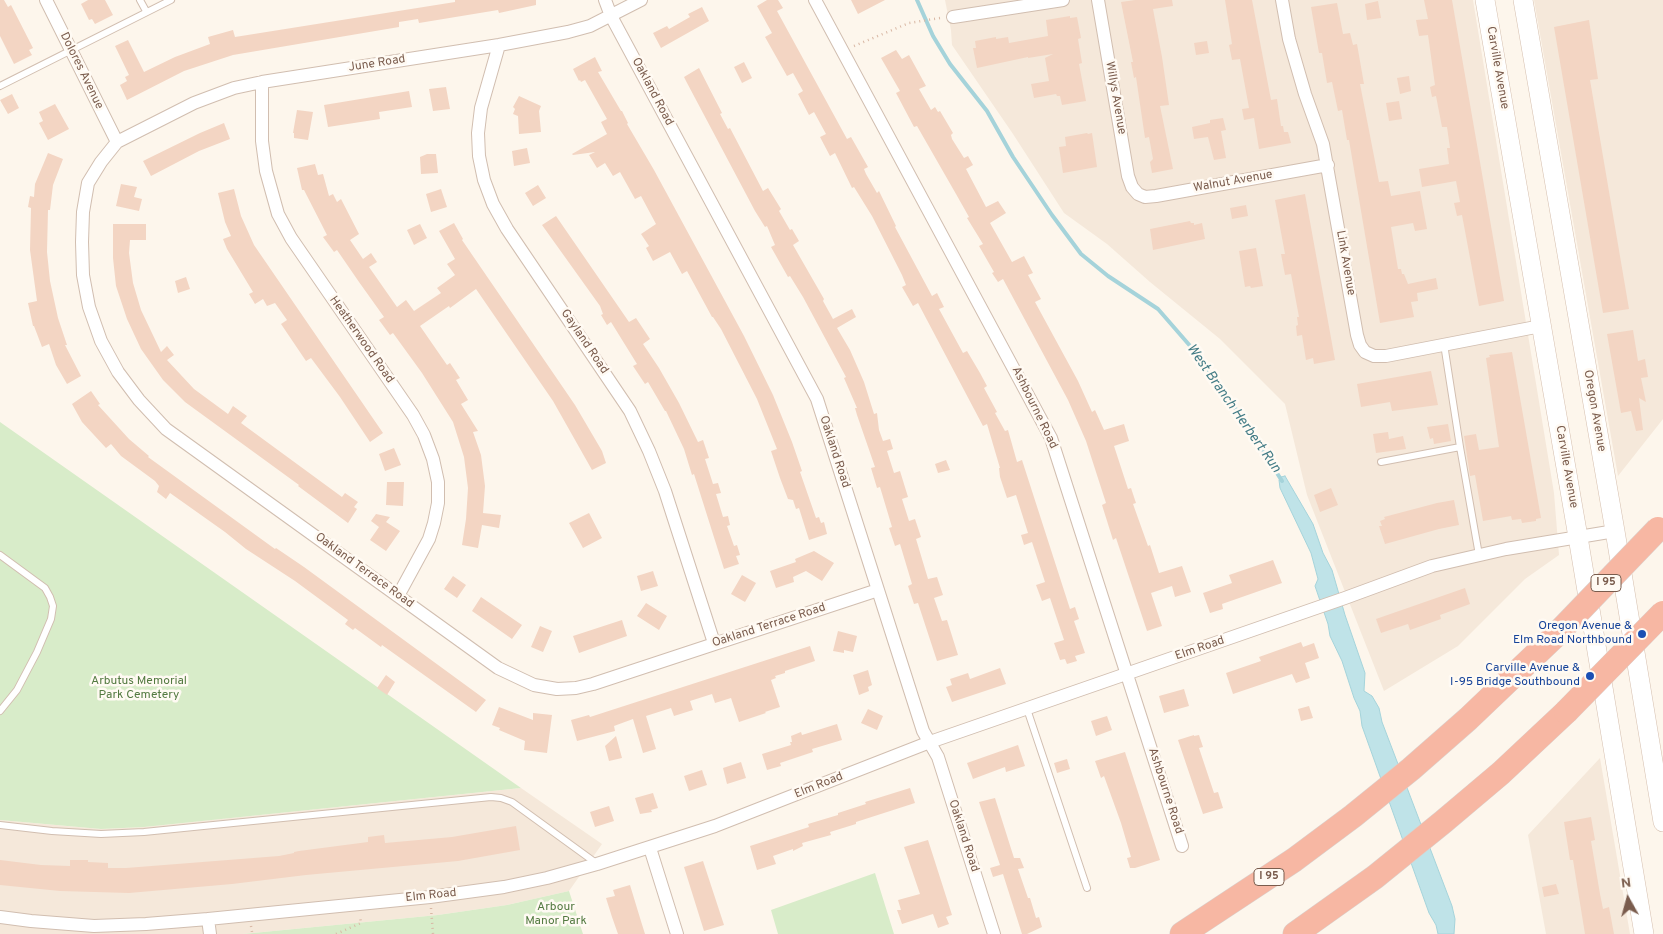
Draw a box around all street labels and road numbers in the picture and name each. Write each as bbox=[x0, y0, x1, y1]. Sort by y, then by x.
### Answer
street label: Carville Avenue bbox=[1483, 25, 1511, 111]
street label: Dolores Avenue bbox=[56, 30, 106, 112]
street label: June Road bbox=[348, 52, 406, 76]
street label: Oakland Road bbox=[628, 55, 676, 129]
street label: Willys Avenue bbox=[1101, 60, 1129, 136]
street label: Walnut Avenue bbox=[1192, 168, 1274, 196]
street label: Link Avenue bbox=[1332, 229, 1358, 297]
street label: Heatherwood Road bbox=[326, 294, 396, 386]
street label: Gayland Road bbox=[557, 307, 611, 377]
street label: Ashbourne Road bbox=[1008, 365, 1060, 451]
street label: Oregon Avenue bbox=[1580, 369, 1608, 453]
street label: Oakland Road bbox=[816, 414, 852, 490]
street label: Carville Avenue bbox=[1552, 424, 1580, 510]
street label: Oakland Terrace Road bbox=[312, 530, 416, 612]
road number: I 95 bbox=[1591, 574, 1621, 592]
street label: Oakland Terrace Road bbox=[710, 601, 828, 651]
street label: Elm Road bbox=[1173, 634, 1227, 664]
street label: Ashbourne Road bbox=[1144, 746, 1186, 836]
street label: Elm Road bbox=[793, 770, 845, 802]
street label: Oakland Road bbox=[945, 798, 981, 874]
road number: I 95 bbox=[1254, 869, 1284, 886]
street label: Elm Road bbox=[405, 886, 457, 906]

